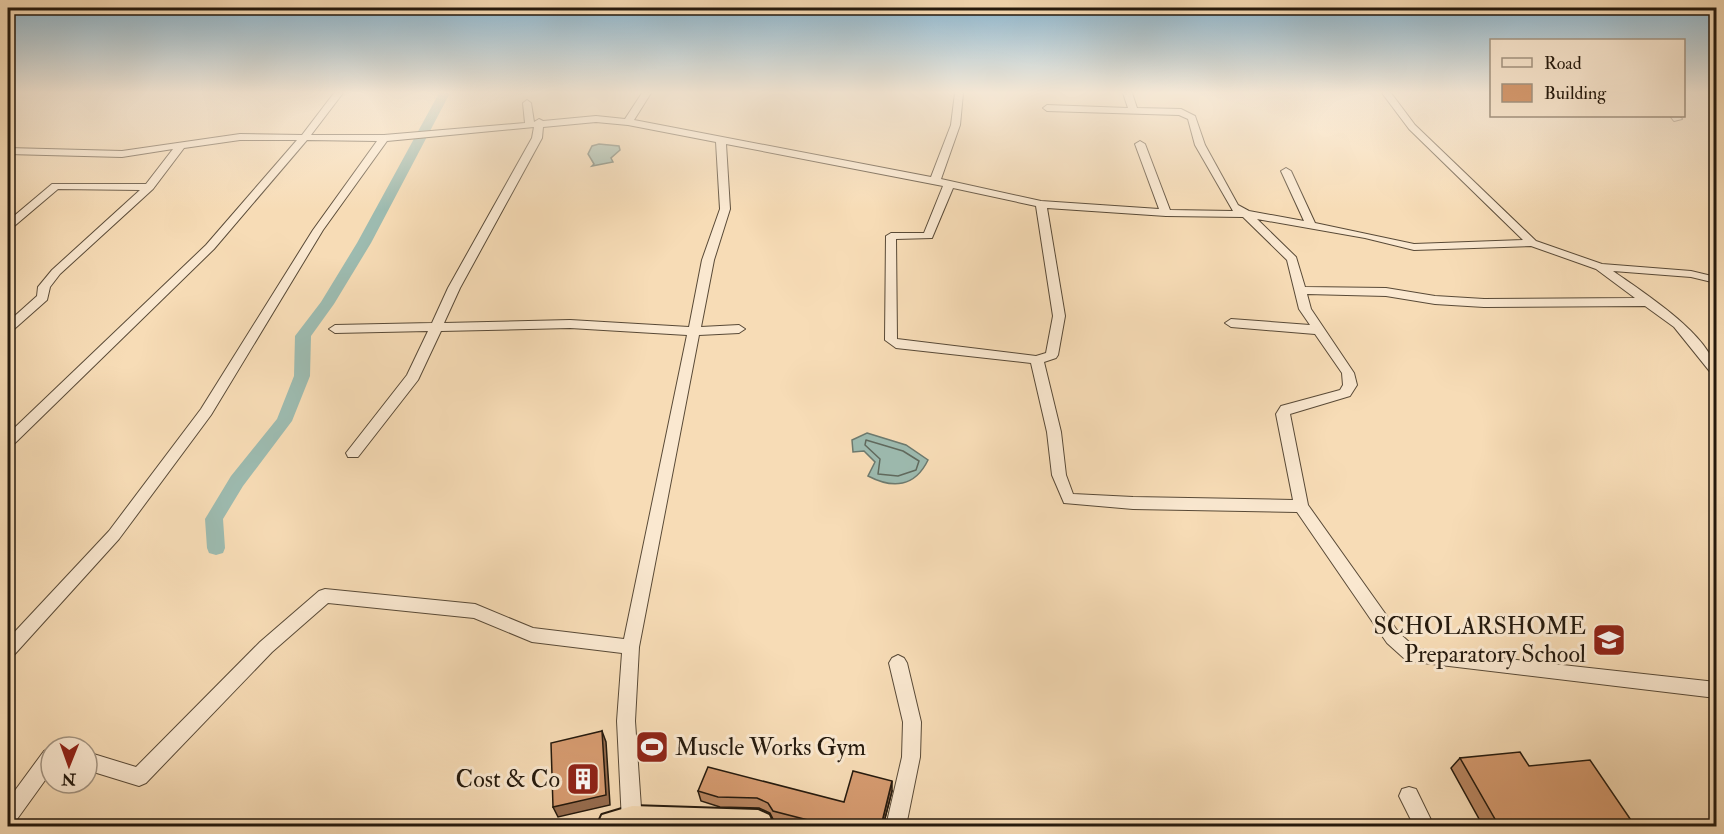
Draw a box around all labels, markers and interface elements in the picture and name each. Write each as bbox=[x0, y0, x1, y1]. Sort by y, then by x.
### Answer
legend bbox=[1490, 39, 1685, 117]
text: Road bbox=[1544, 52, 1582, 75]
text: Building bbox=[1544, 82, 1607, 105]
place label: SCHOLARSHOME Preparatory School bbox=[1373, 611, 1586, 670]
school or university icon: SCHOLARSHOME Preparatory School bbox=[1591, 622, 1627, 658]
sports icon: Muscle Works Gym bbox=[634, 729, 670, 765]
place label: Muscle Works Gym bbox=[675, 732, 866, 763]
north arrow bbox=[39, 735, 99, 795]
building icon: Cost & Co bbox=[565, 761, 601, 797]
place label: Cost & Co bbox=[456, 764, 560, 795]
text: N bbox=[61, 769, 77, 789]

